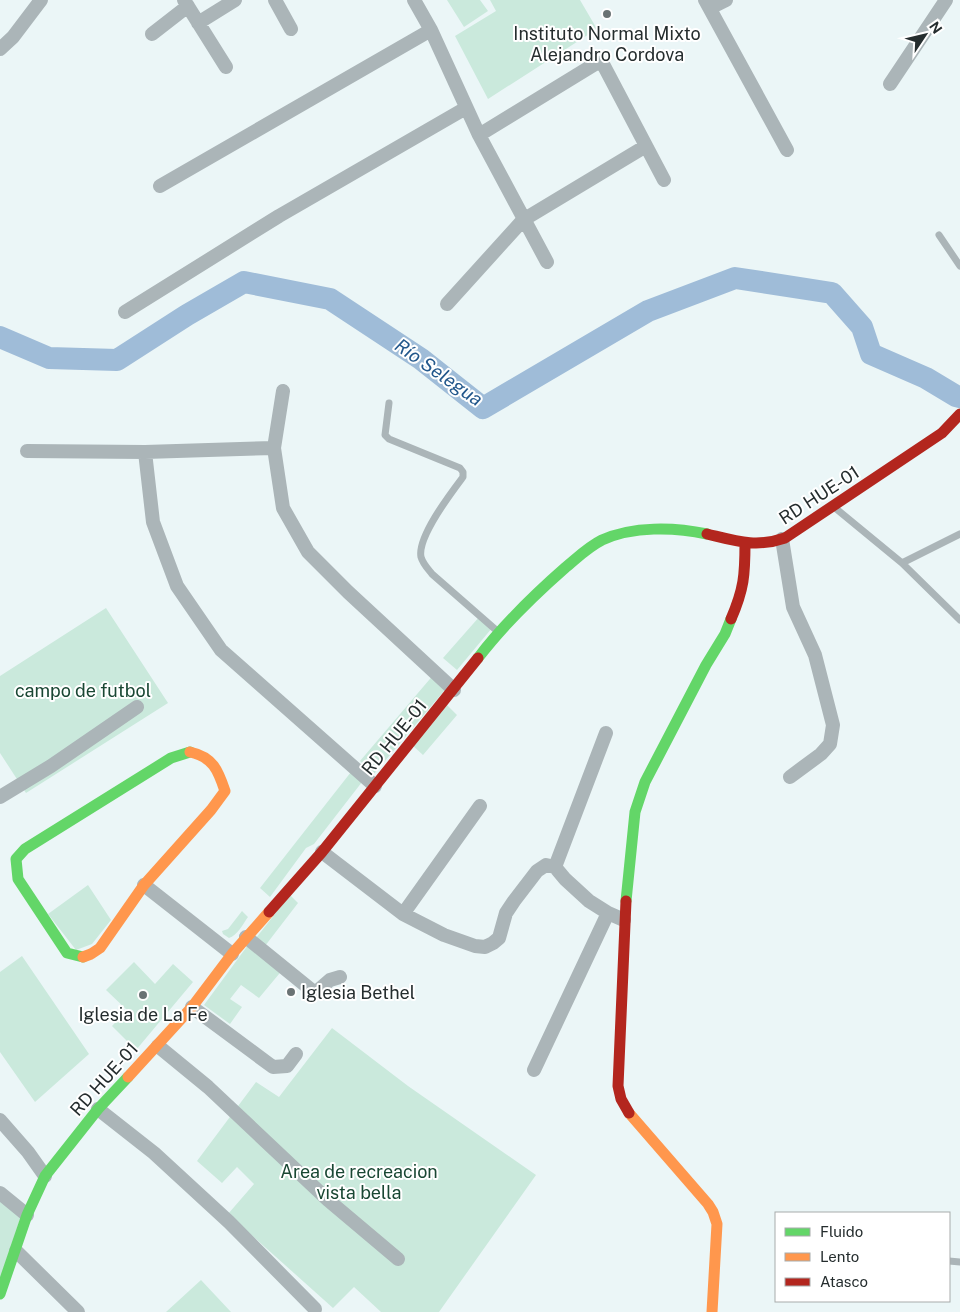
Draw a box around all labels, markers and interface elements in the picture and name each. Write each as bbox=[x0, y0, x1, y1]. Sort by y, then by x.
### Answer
marker: Instituto Normal Mixto Alejandro Cordova bbox=[601, 8, 613, 20]
north arrow bbox=[900, 10, 950, 60]
text: N bbox=[926, 18, 945, 37]
place label: Instituto Normal Mixto Alejandro Cordova bbox=[513, 23, 701, 65]
water label: Río Selegua bbox=[391, 334, 487, 410]
street label: RD HUE-01 bbox=[775, 461, 863, 529]
park label: campo de futbol bbox=[15, 680, 151, 701]
street label: RD HUE-01 bbox=[357, 695, 431, 779]
place label: Iglesia Bethel bbox=[301, 982, 415, 1003]
marker: Iglesia Bethel bbox=[285, 986, 297, 998]
marker: Iglesia de La Fe bbox=[137, 989, 149, 1001]
place label: Iglesia de La Fe bbox=[78, 1004, 208, 1025]
street label: RD HUE-01 bbox=[66, 1038, 142, 1120]
park label: Area de recreacion vista bella bbox=[280, 1161, 438, 1203]
legend bbox=[775, 1212, 950, 1302]
text: Fluido bbox=[820, 1223, 863, 1240]
text: Lento bbox=[820, 1248, 859, 1265]
text: Atasco bbox=[820, 1273, 868, 1290]

